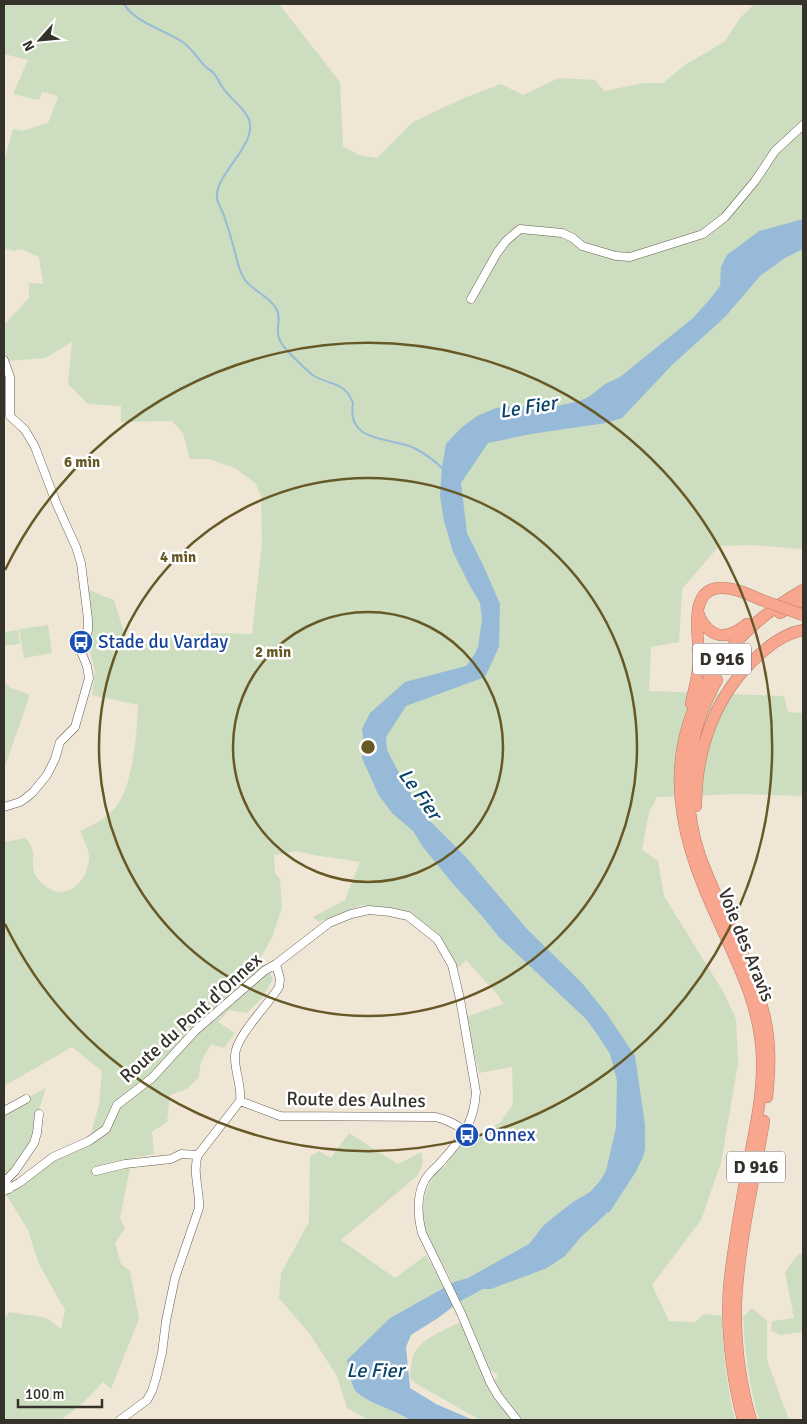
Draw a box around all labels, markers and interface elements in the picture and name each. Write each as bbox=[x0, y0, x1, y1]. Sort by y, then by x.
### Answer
north arrow bbox=[15, 15, 65, 65]
text: N bbox=[19, 37, 39, 54]
water label: Le Fier bbox=[498, 390, 561, 424]
text: 6 min bbox=[64, 453, 100, 471]
text: 4 min bbox=[160, 548, 196, 566]
bus stop icon: Stade du Varday bbox=[68, 629, 94, 655]
place label: Stade du Varday bbox=[98, 630, 228, 654]
text: 2 min bbox=[255, 643, 291, 661]
road number: D 916 bbox=[693, 644, 751, 674]
centre of rings bbox=[359, 738, 377, 756]
water label: Le Fier bbox=[393, 763, 449, 827]
street label: Voie des Aravis bbox=[712, 885, 780, 1005]
street label: Route du Pont d'Onnex bbox=[115, 948, 267, 1088]
street label: Route des Aulnes bbox=[286, 1087, 426, 1113]
bus stop icon: Onnex bbox=[454, 1122, 480, 1148]
place label: Onnex bbox=[484, 1123, 536, 1147]
road number: D 916 bbox=[727, 1152, 785, 1182]
water label: Le Fier bbox=[346, 1358, 406, 1383]
scale bar bbox=[18, 1376, 101, 1408]
text: 100 m bbox=[25, 1385, 65, 1403]

